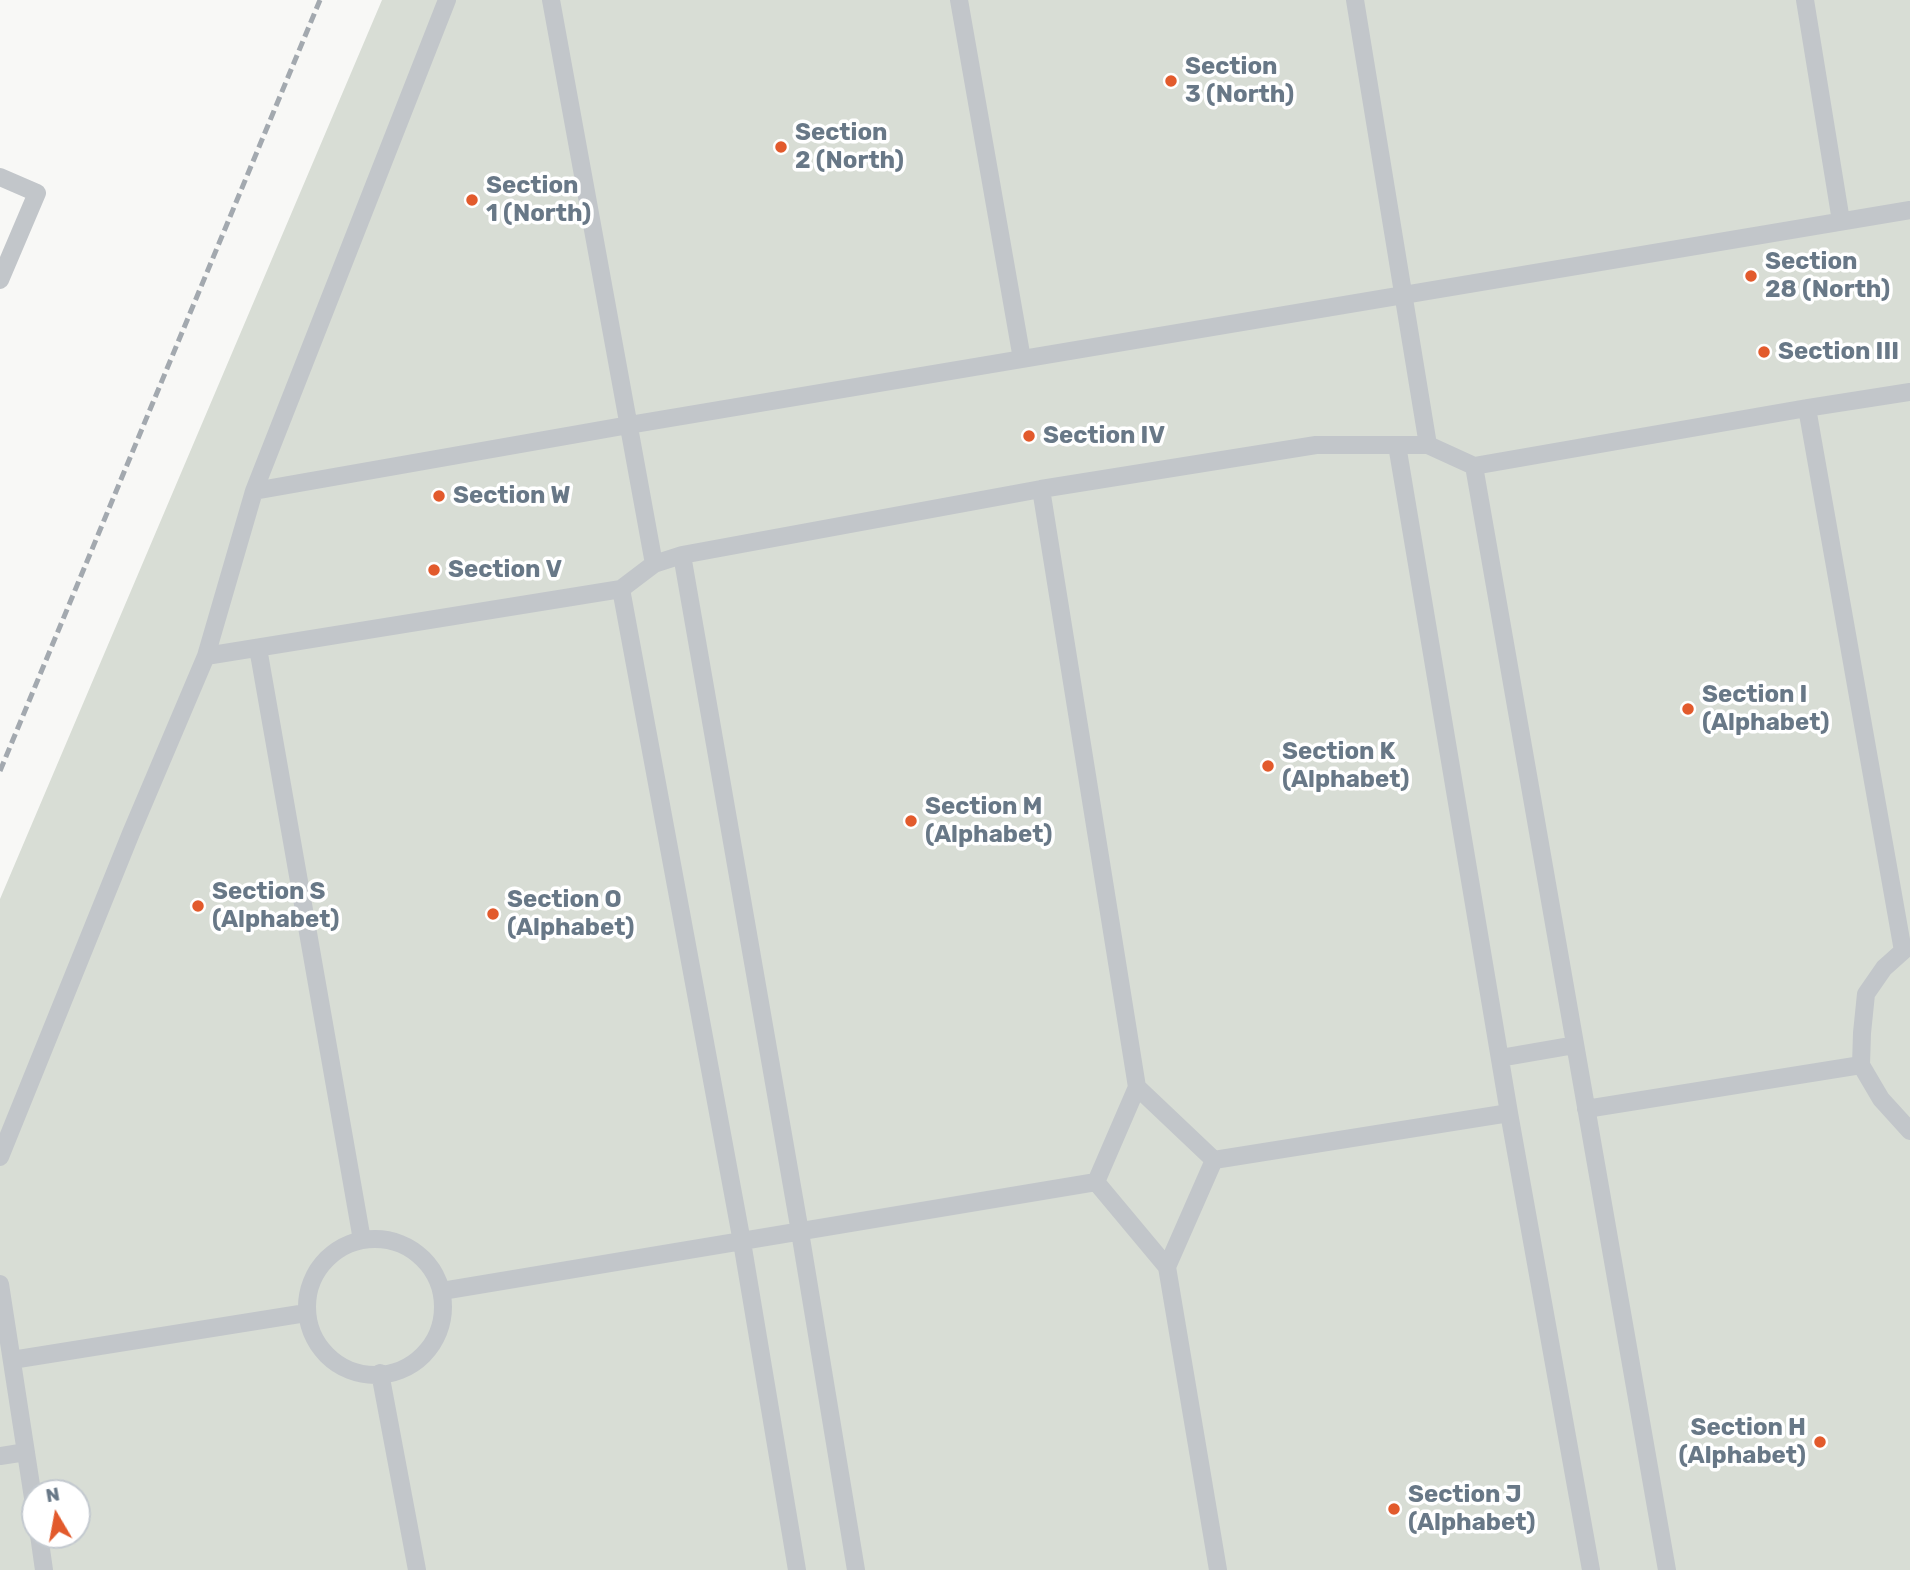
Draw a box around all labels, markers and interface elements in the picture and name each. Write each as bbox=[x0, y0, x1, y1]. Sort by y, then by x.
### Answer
place label: Section 3 (North) bbox=[1185, 53, 1294, 109]
marker: Section 3 (North) bbox=[1163, 73, 1179, 89]
place label: Section 2 (North) bbox=[795, 119, 904, 175]
marker: Section 2 (North) bbox=[773, 139, 789, 155]
place label: Section 1 (North) bbox=[486, 172, 591, 228]
marker: Section 1 (North) bbox=[464, 192, 480, 208]
place label: Section 28 (North) bbox=[1765, 248, 1890, 304]
marker: Section 28 (North) bbox=[1743, 268, 1759, 284]
place label: Section III bbox=[1778, 338, 1899, 366]
marker: Section III bbox=[1756, 344, 1772, 360]
place label: Section IV bbox=[1043, 422, 1165, 450]
marker: Section IV bbox=[1021, 428, 1037, 444]
place label: Section W bbox=[453, 482, 571, 510]
marker: Section W bbox=[431, 488, 447, 504]
place label: Section V bbox=[448, 556, 562, 584]
marker: Section V bbox=[426, 562, 442, 578]
place label: Section I (Alphabet) bbox=[1702, 681, 1829, 737]
marker: Section I (Alphabet) bbox=[1680, 701, 1696, 717]
place label: Section K (Alphabet) bbox=[1282, 738, 1409, 794]
marker: Section K (Alphabet) bbox=[1260, 758, 1276, 774]
place label: Section M (Alphabet) bbox=[925, 793, 1052, 849]
marker: Section M (Alphabet) bbox=[903, 813, 919, 829]
place label: Section S (Alphabet) bbox=[212, 878, 339, 934]
place label: Section O (Alphabet) bbox=[507, 886, 634, 942]
marker: Section S (Alphabet) bbox=[190, 898, 206, 914]
marker: Section O (Alphabet) bbox=[485, 906, 501, 922]
place label: Section H (Alphabet) bbox=[1679, 1414, 1806, 1470]
marker: Section H (Alphabet) bbox=[1812, 1434, 1828, 1450]
north arrow bbox=[21, 1479, 91, 1549]
place label: Section J (Alphabet) bbox=[1408, 1481, 1535, 1537]
text: N bbox=[44, 1482, 61, 1507]
marker: Section J (Alphabet) bbox=[1386, 1501, 1402, 1517]

